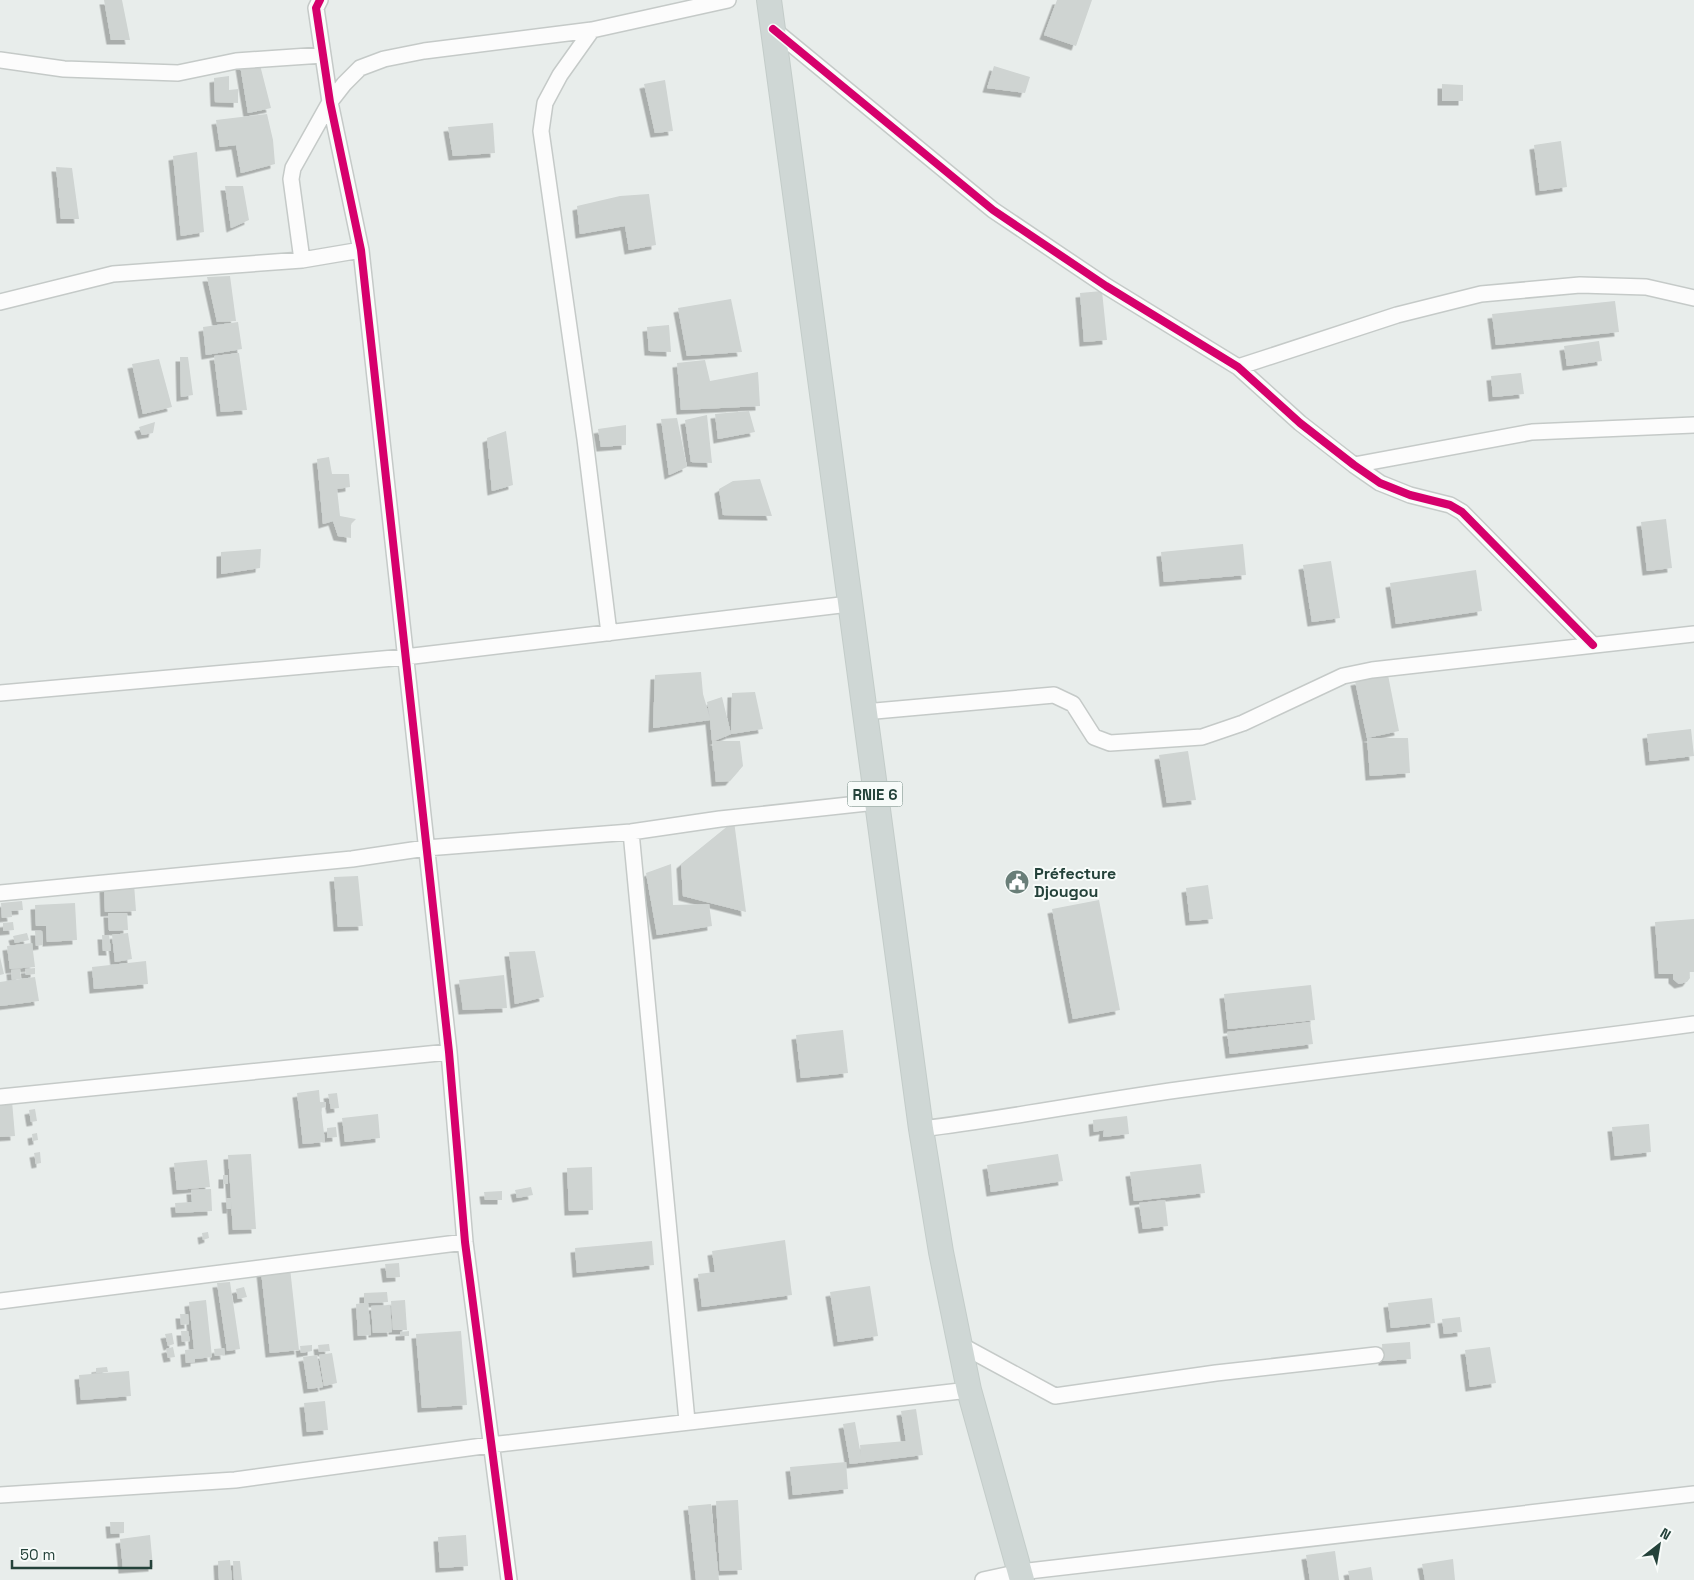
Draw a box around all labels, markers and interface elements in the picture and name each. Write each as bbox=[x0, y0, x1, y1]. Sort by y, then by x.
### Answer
road number: RNIE 6 bbox=[848, 782, 902, 806]
place label: Préfecture Djougou bbox=[1034, 863, 1116, 902]
public building icon: Préfecture Djougou bbox=[1004, 869, 1030, 895]
north arrow bbox=[1634, 1520, 1684, 1570]
text: N bbox=[1657, 1524, 1674, 1544]
scale bar bbox=[12, 1538, 151, 1570]
text: 50 m bbox=[20, 1545, 55, 1564]

